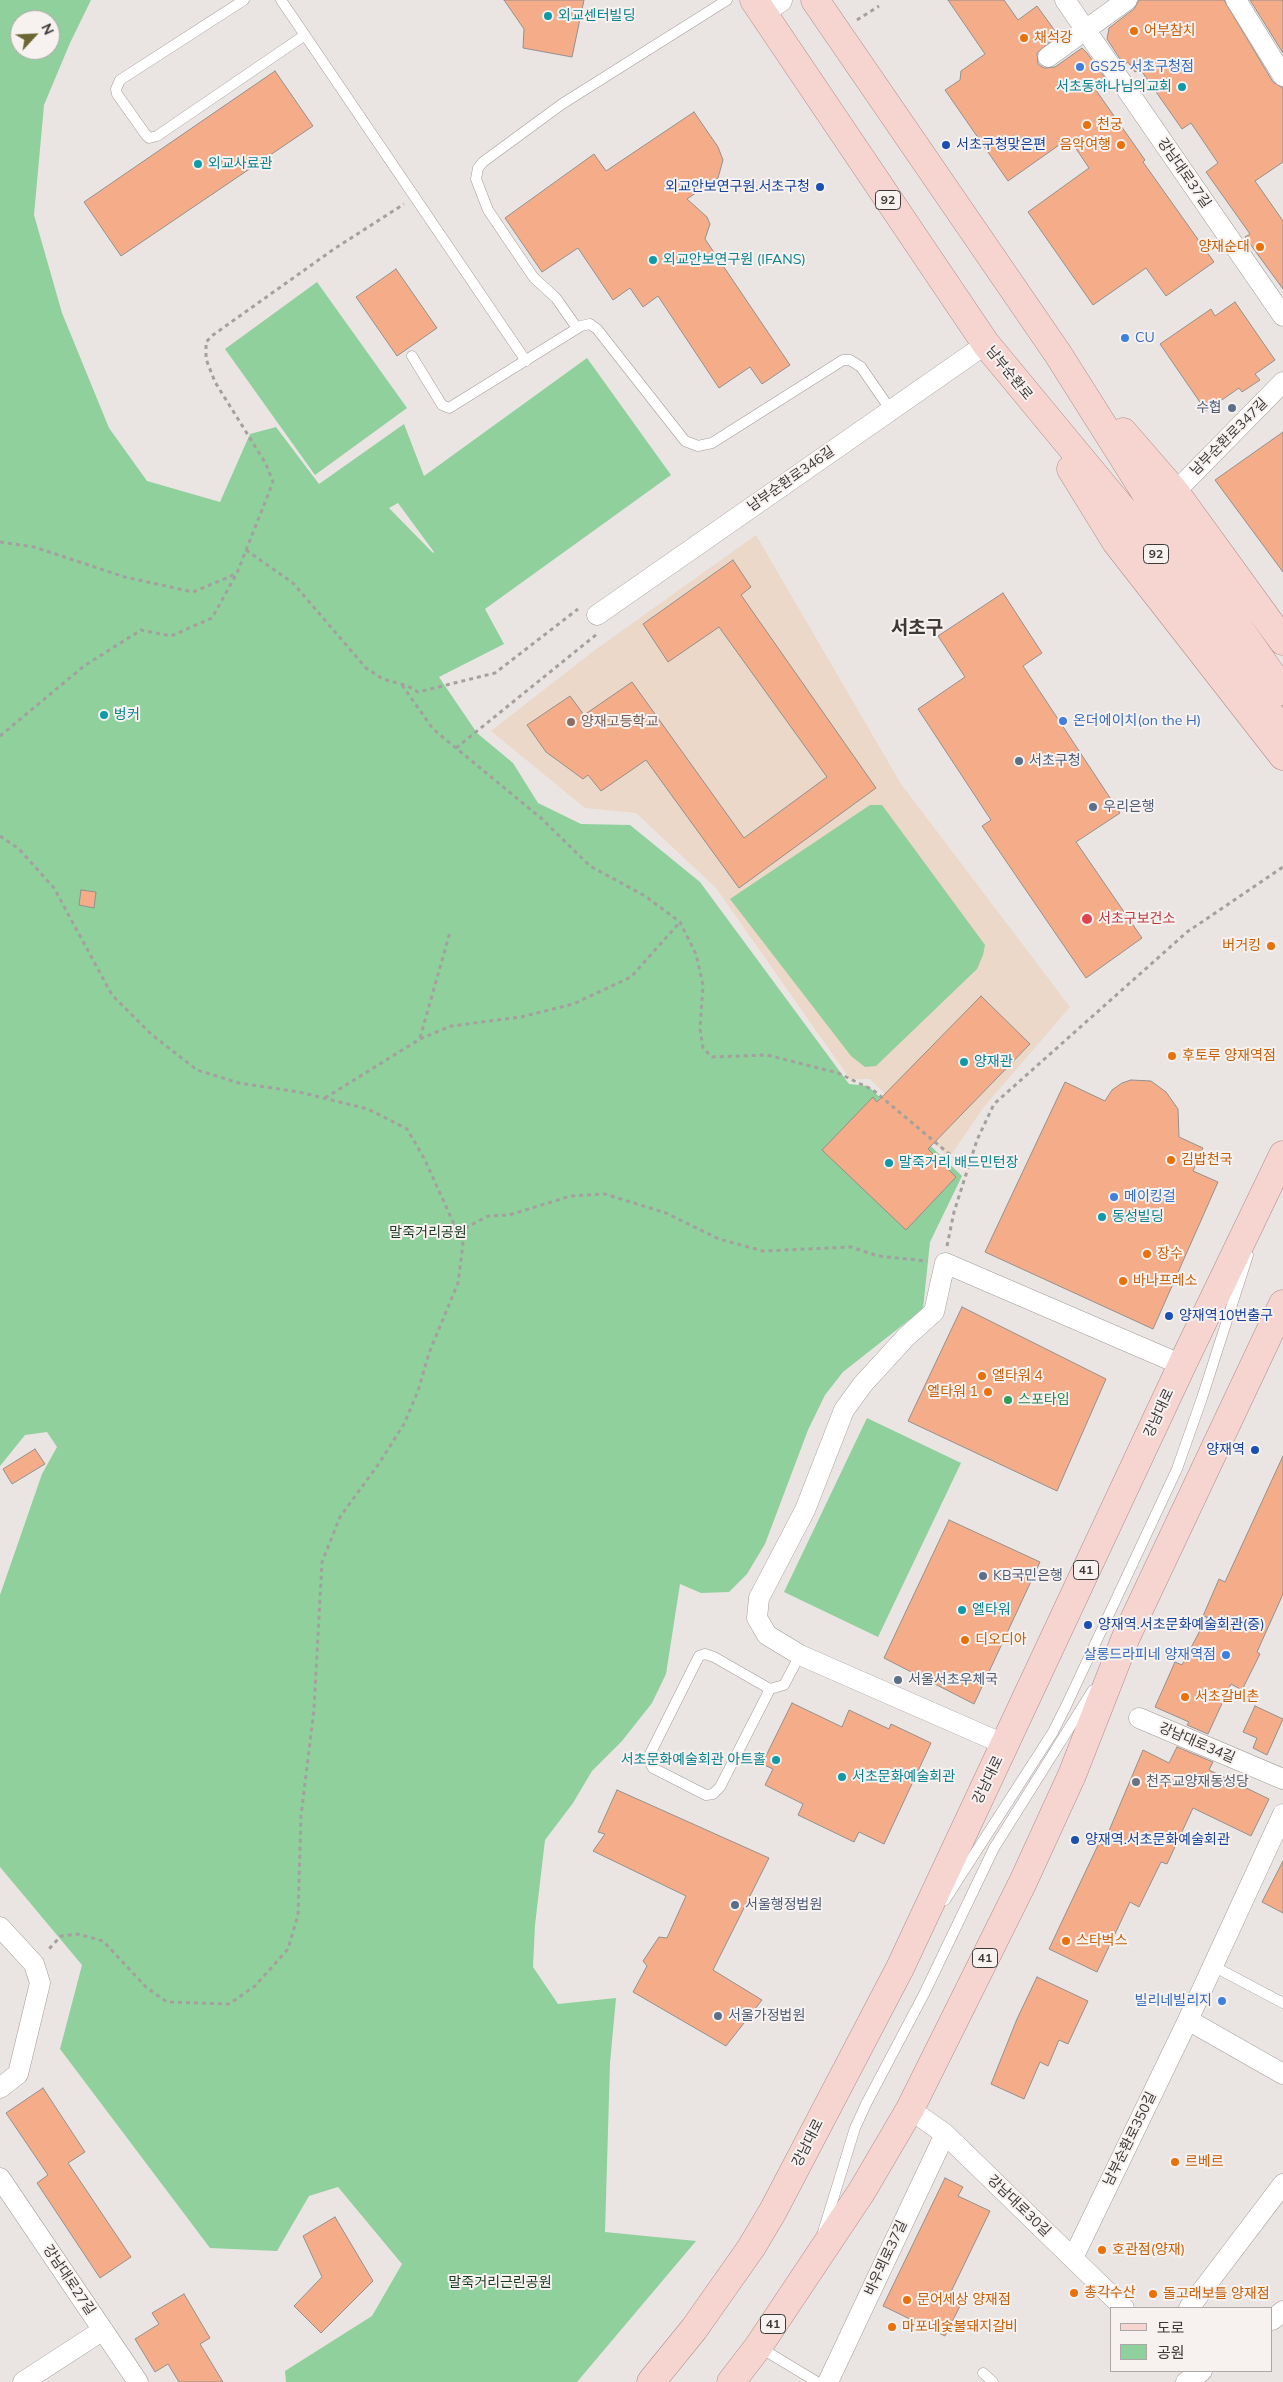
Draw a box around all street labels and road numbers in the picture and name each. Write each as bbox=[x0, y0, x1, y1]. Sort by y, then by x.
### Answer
street label: 강남대로37길 bbox=[1154, 135, 1214, 211]
road number: 92 bbox=[876, 190, 900, 210]
street label: 남부순환로 bbox=[982, 343, 1036, 403]
street label: 남부순환로347길 bbox=[1187, 395, 1271, 479]
street label: 남부순환로346길 bbox=[744, 443, 838, 515]
road number: 92 bbox=[1144, 544, 1168, 564]
street label: 강남대로 bbox=[1141, 1386, 1177, 1440]
road number: 41 bbox=[1074, 1560, 1098, 1580]
street label: 강남대로34길 bbox=[1156, 1719, 1238, 1767]
street label: 강남대로 bbox=[969, 1753, 1007, 1807]
road number: 41 bbox=[972, 1949, 998, 1968]
street label: 남부순환로350길 bbox=[1100, 2089, 1160, 2189]
street label: 강남대로 bbox=[789, 2116, 827, 2170]
street label: 강남대로30길 bbox=[984, 2172, 1054, 2240]
street label: 바우뫼로37길 bbox=[861, 2218, 911, 2298]
street label: 강남대로27길 bbox=[39, 2242, 99, 2318]
road number: 41 bbox=[760, 2314, 786, 2334]

